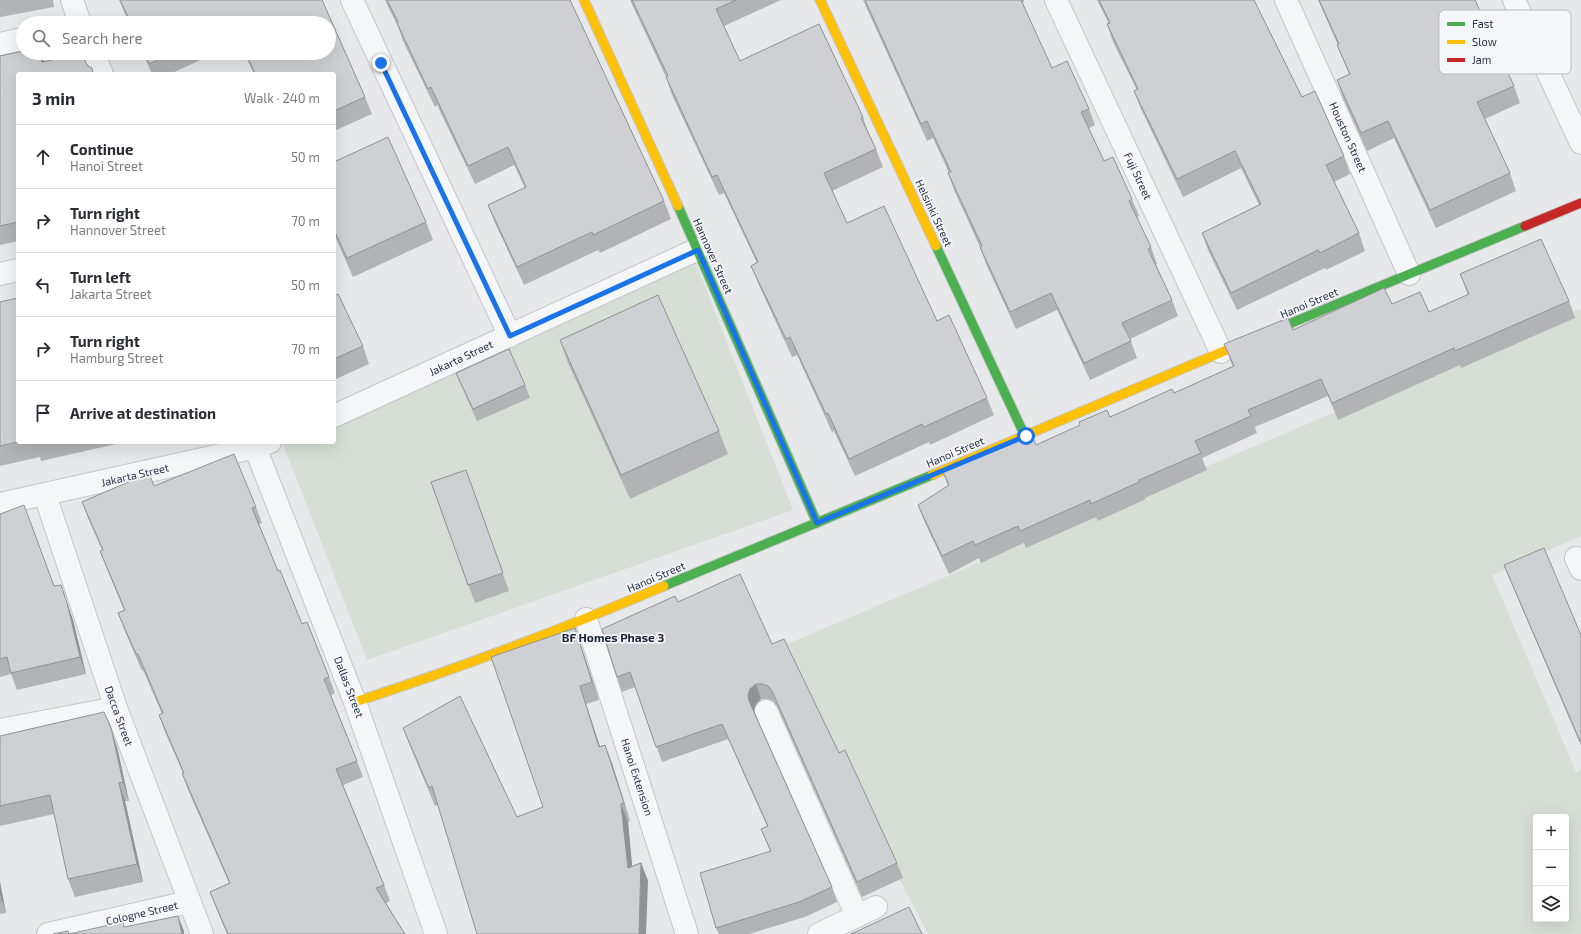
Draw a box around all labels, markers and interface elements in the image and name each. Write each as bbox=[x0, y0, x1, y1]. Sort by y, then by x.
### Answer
legend bbox=[1439, 10, 1571, 74]
search box bbox=[16, 16, 336, 60]
text: Fast bbox=[1472, 17, 1494, 30]
icon: search bbox=[30, 27, 52, 49]
text: Search here bbox=[62, 29, 143, 47]
text: Slow bbox=[1472, 35, 1497, 48]
text: Jam bbox=[1472, 53, 1491, 66]
route end bbox=[372, 54, 390, 72]
text: 3 min bbox=[32, 88, 75, 108]
text: Walk · 240 m bbox=[244, 90, 320, 106]
street label: Houston Street bbox=[1327, 100, 1370, 174]
text: Continue bbox=[70, 140, 133, 158]
icon: ahead bbox=[32, 146, 54, 168]
text: 50 m bbox=[291, 149, 320, 165]
street label: Fuji Street bbox=[1121, 150, 1155, 202]
text: Hanoi Street bbox=[70, 158, 143, 174]
street label: Helsinki Street bbox=[913, 177, 956, 248]
text: Turn right bbox=[70, 204, 140, 222]
icon: right bbox=[32, 210, 54, 232]
text: 70 m bbox=[291, 213, 320, 229]
street label: Hannover Street bbox=[691, 216, 736, 296]
text: Hannover Street bbox=[70, 222, 166, 238]
text: Turn left bbox=[70, 268, 131, 286]
icon: left bbox=[32, 274, 54, 296]
text: 50 m bbox=[291, 277, 320, 293]
street label: Hanoi Street bbox=[1278, 284, 1340, 321]
text: Jakarta Street bbox=[70, 286, 152, 302]
text: Turn right bbox=[70, 332, 140, 350]
street label: Jakarta Street bbox=[427, 337, 495, 378]
icon: right bbox=[32, 338, 54, 360]
text: 70 m bbox=[291, 341, 320, 357]
text: Hamburg Street bbox=[70, 350, 163, 366]
icon: arrive bbox=[32, 402, 54, 424]
text: Arrive at destination bbox=[70, 404, 216, 422]
route start bbox=[1017, 427, 1035, 445]
street label: Hanoi Street bbox=[924, 433, 986, 470]
street label: Jakarta Street bbox=[100, 460, 170, 489]
street label: Hanoi Street bbox=[625, 558, 687, 595]
district label: BF Homes Phase 3 bbox=[562, 630, 664, 644]
street label: Dallas Street bbox=[332, 654, 367, 719]
street label: Dacca Street bbox=[103, 684, 136, 748]
street label: Hanoi Extension bbox=[619, 736, 656, 817]
map controls bbox=[1533, 814, 1569, 922]
button: + bbox=[1533, 814, 1569, 850]
button: − bbox=[1533, 850, 1569, 886]
button: layers bbox=[1533, 886, 1569, 922]
street label: Cologne Street bbox=[105, 898, 179, 927]

